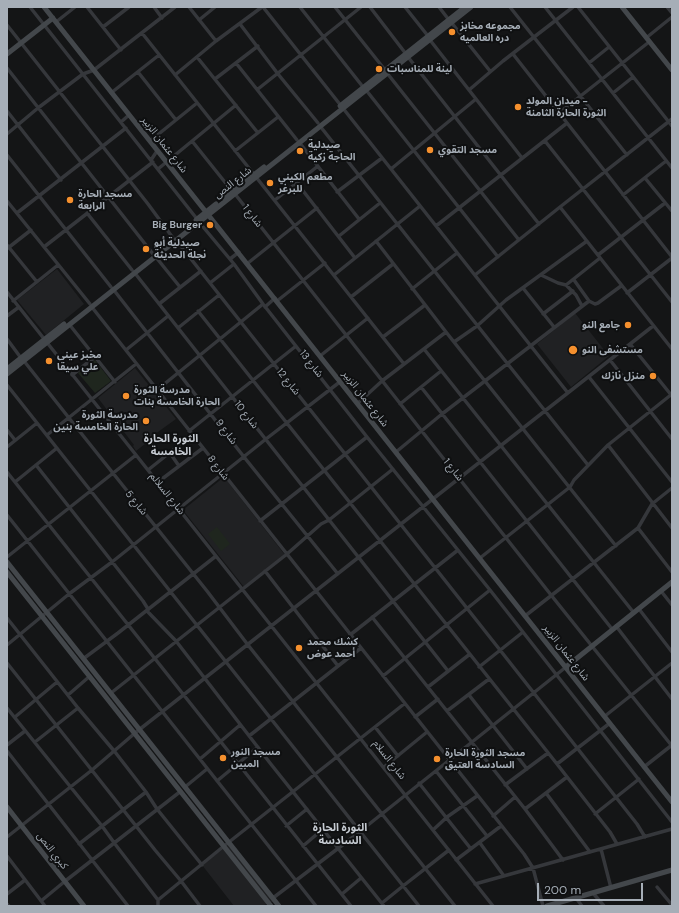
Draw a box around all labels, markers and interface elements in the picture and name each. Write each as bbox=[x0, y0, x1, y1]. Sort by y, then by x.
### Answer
place label: مجموعه مخابز دره العالميه bbox=[460, 20, 521, 44]
marker: مجموعه مخابز دره العالميه bbox=[447, 27, 457, 37]
place label: لينة للمناسبات bbox=[387, 63, 452, 75]
marker: لينة للمناسبات bbox=[374, 64, 384, 74]
place label: ميدان المولد - الثورة الحارة الثامنة bbox=[526, 95, 606, 118]
marker: ميدان المولد - الثورة الحارة الثامنة bbox=[513, 102, 523, 112]
street label: شارع عثمان الزبير bbox=[138, 114, 190, 176]
place label: صيدلية الحاجة زكية bbox=[308, 139, 355, 162]
place label: مسجد التقوي bbox=[438, 144, 497, 156]
marker: مسجد التقوي bbox=[425, 145, 435, 155]
marker: صيدلية الحاجة زكية bbox=[295, 146, 305, 156]
street label: شارع النص bbox=[212, 165, 254, 201]
place label: مطعم الكيني للبرغر bbox=[278, 171, 333, 194]
marker: مطعم الكيني للبرغر bbox=[265, 178, 275, 188]
place label: مسجد الحارة الرابعة bbox=[78, 188, 132, 212]
marker: مسجد الحارة الرابعة bbox=[65, 195, 75, 205]
street label: شارع 1 bbox=[239, 202, 265, 230]
place label: Big Burger bbox=[152, 219, 202, 231]
marker: Big Burger bbox=[205, 220, 215, 230]
place label: صيدلية أبو نجلة الحديثة bbox=[154, 237, 206, 260]
marker: صيدلية أبو نجلة الحديثة bbox=[141, 244, 151, 254]
place label: جامع النو bbox=[582, 319, 620, 331]
marker: جامع النو bbox=[623, 320, 633, 330]
marker: مستشفى النو bbox=[567, 344, 579, 356]
place label: مستشفى النو bbox=[582, 344, 643, 356]
street label: شارع 13 bbox=[297, 348, 325, 380]
place label: مخبز عيني علي سيقا bbox=[57, 349, 102, 372]
marker: مخبز عيني علي سيقا bbox=[44, 356, 54, 366]
street label: شارع 12 bbox=[274, 366, 302, 398]
street label: شارع عثمان الزبير bbox=[339, 368, 391, 430]
place label: منزل نازك bbox=[602, 370, 645, 382]
marker: منزل نازك bbox=[648, 371, 658, 381]
place label: مدرسة الثورة الحارة الخامسة بنات bbox=[134, 384, 220, 408]
marker: مدرسة الثورة الحارة الخامسة بنات bbox=[121, 391, 131, 401]
street label: شارع 10 bbox=[231, 399, 261, 431]
place label: مدرسة الثورة الحارة الخامسة بنين bbox=[53, 409, 138, 432]
marker: مدرسة الثورة الحارة الخامسة بنين bbox=[141, 416, 151, 426]
street label: شارع 9 bbox=[213, 417, 239, 447]
district label: الثورة الحارة الخامسة bbox=[144, 432, 198, 458]
street label: شارع 8 bbox=[205, 453, 231, 483]
street label: شارع 1 bbox=[440, 456, 466, 484]
street label: شارع السلالم bbox=[147, 471, 187, 517]
street label: شارع 5 bbox=[122, 488, 150, 518]
street label: شارع عثمان الزبير bbox=[540, 622, 592, 684]
place label: كشك محمد أحمد عوض bbox=[307, 636, 358, 660]
marker: كشك محمد أحمد عوض bbox=[294, 643, 304, 653]
street label: شارع السلام bbox=[370, 738, 408, 782]
place label: مسجد النور المبين bbox=[231, 746, 280, 770]
place label: مسجد الثورة الحارة السادسة العتيق bbox=[445, 747, 525, 770]
marker: مسجد النور المبين bbox=[218, 753, 228, 763]
marker: مسجد الثورة الحارة السادسة العتيق bbox=[432, 754, 442, 764]
district label: الثورة الحارة السادسة bbox=[313, 821, 367, 847]
street label: كبري النص bbox=[34, 830, 70, 872]
scale bar bbox=[539, 875, 645, 901]
text: 200 m bbox=[544, 882, 581, 898]

